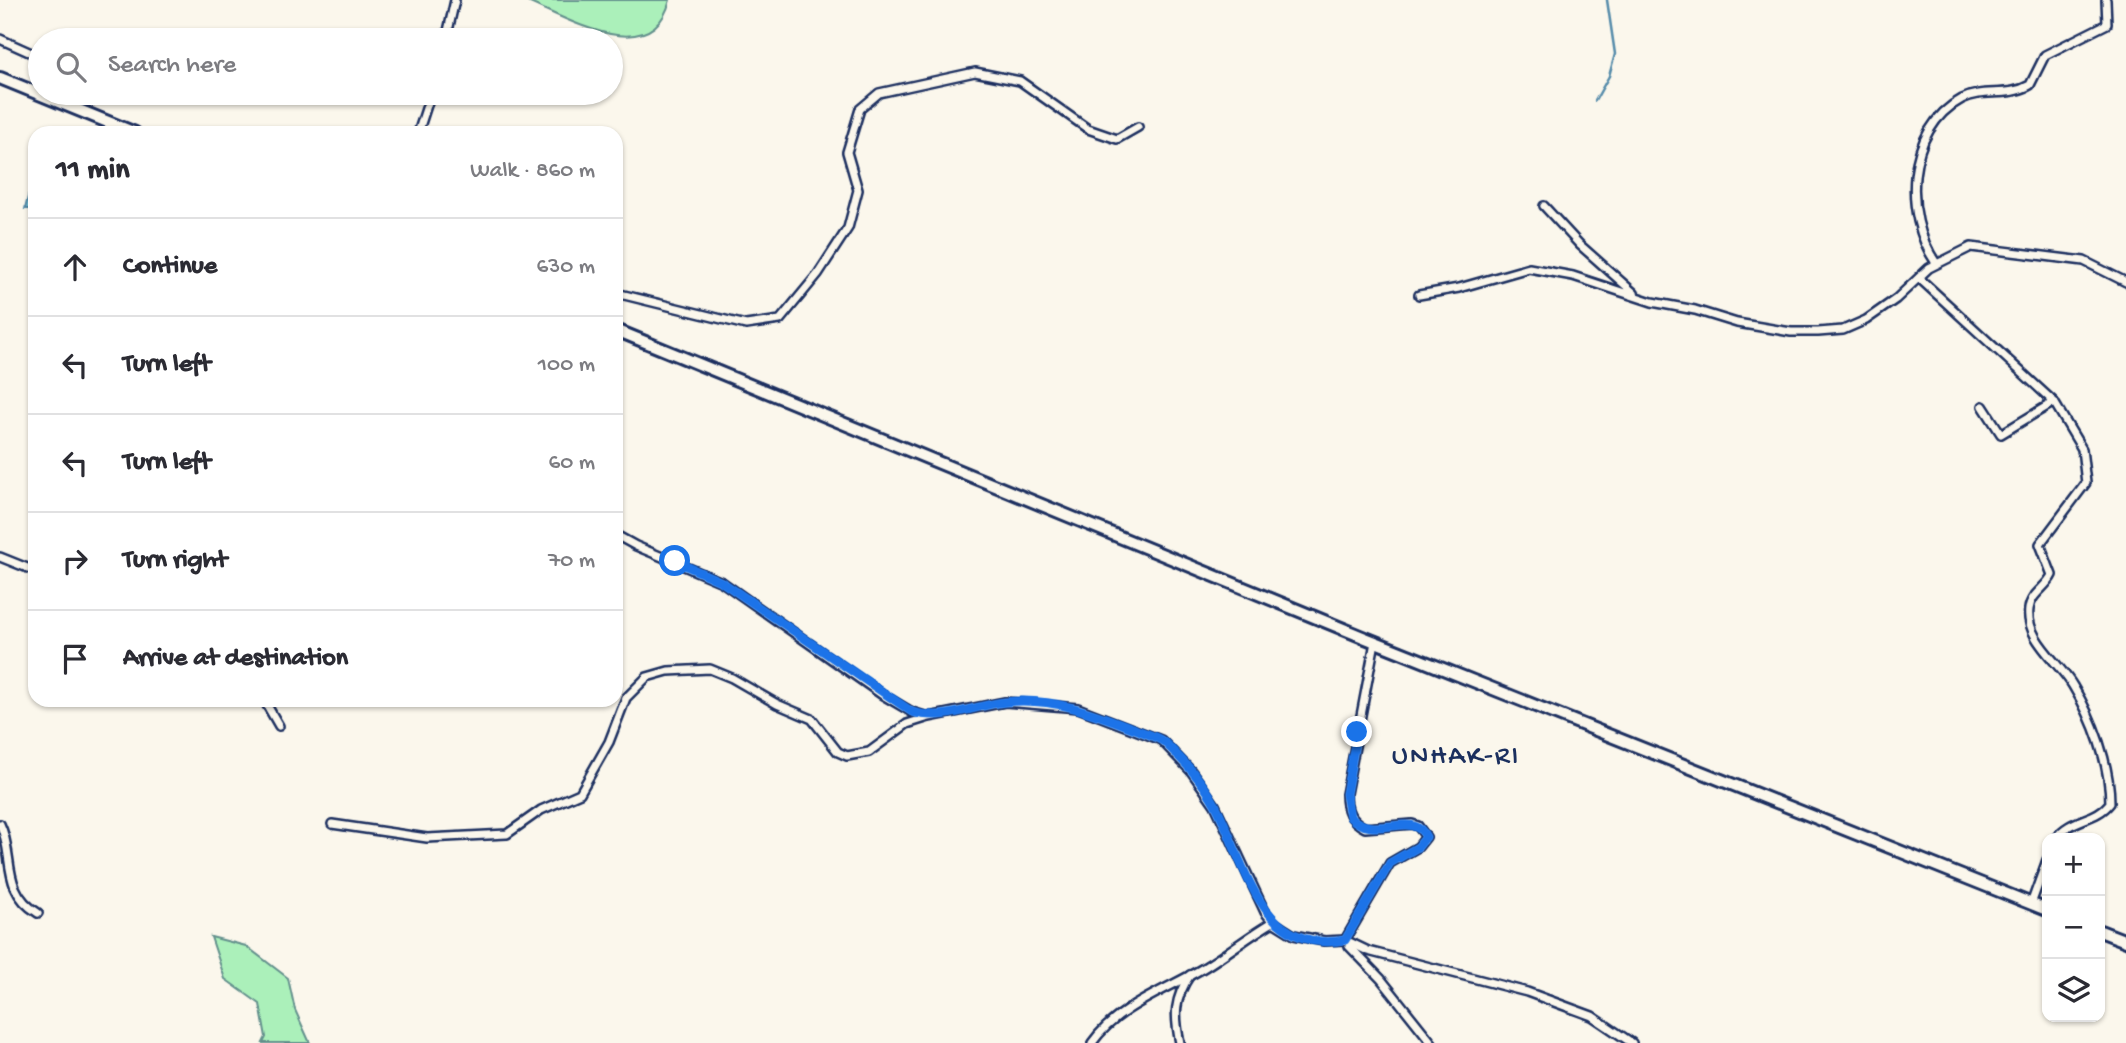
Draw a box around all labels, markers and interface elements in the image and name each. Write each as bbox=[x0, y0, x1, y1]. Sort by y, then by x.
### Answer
search box bbox=[28, 28, 623, 105]
icon: search bbox=[52, 48, 90, 86]
text: Search here bbox=[108, 51, 236, 82]
text: 11 min bbox=[56, 154, 129, 189]
text: Walk · 860 m bbox=[470, 158, 595, 185]
icon: ahead bbox=[56, 248, 94, 286]
text: Continue bbox=[123, 252, 217, 283]
text: 630 m bbox=[537, 254, 595, 281]
icon: left bbox=[56, 346, 94, 384]
text: Turn left bbox=[123, 350, 211, 381]
text: 100 m bbox=[538, 352, 595, 379]
icon: left bbox=[56, 444, 94, 482]
text: Turn left bbox=[123, 448, 211, 479]
text: 60 m bbox=[549, 450, 595, 477]
icon: right bbox=[56, 542, 94, 580]
route start bbox=[659, 545, 690, 576]
text: Turn right bbox=[123, 546, 227, 577]
text: 70 m bbox=[548, 548, 595, 575]
icon: arrive bbox=[56, 640, 94, 678]
text: Arrive at destination bbox=[123, 644, 348, 675]
route end bbox=[1341, 716, 1372, 747]
district label: UNHAK-RI bbox=[1392, 741, 1520, 774]
map controls bbox=[2042, 833, 2105, 1022]
button: + bbox=[2042, 833, 2105, 896]
button: − bbox=[2042, 896, 2105, 959]
button: layers bbox=[2042, 959, 2105, 1022]

